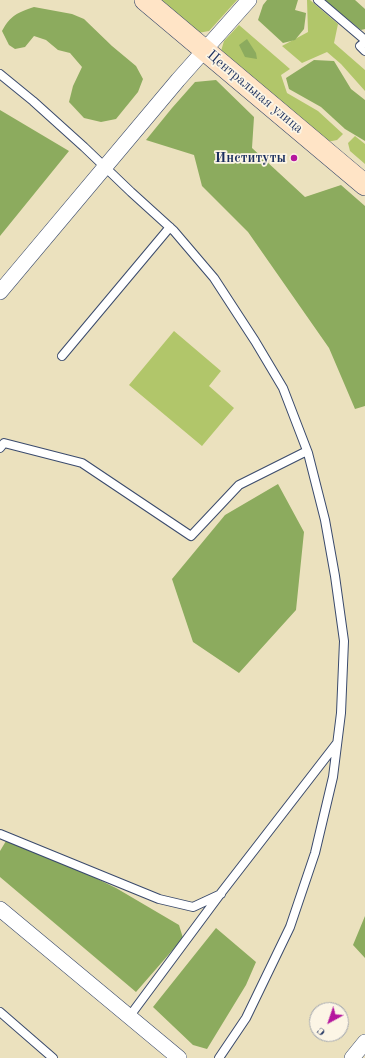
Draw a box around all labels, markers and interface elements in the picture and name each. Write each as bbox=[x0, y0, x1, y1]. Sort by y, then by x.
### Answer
street label: Центральная улица bbox=[203, 47, 307, 137]
place label: Институты bbox=[215, 150, 286, 166]
marker: Институты bbox=[289, 153, 299, 163]
north arrow bbox=[309, 1002, 349, 1042]
text: С bbox=[315, 1024, 328, 1037]

